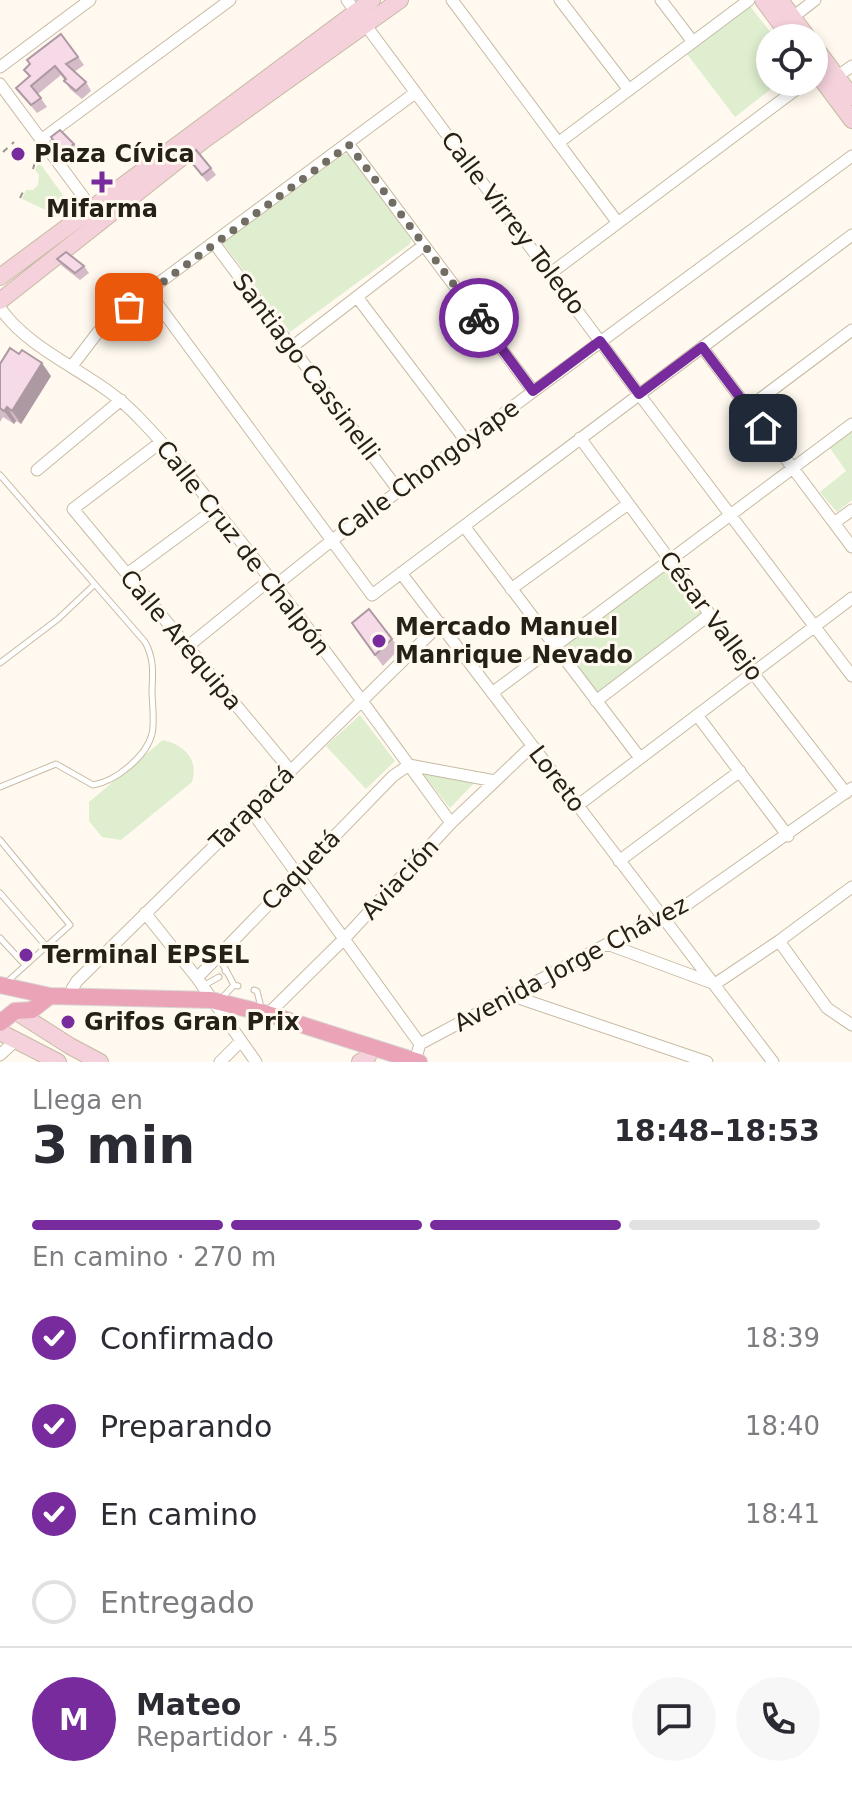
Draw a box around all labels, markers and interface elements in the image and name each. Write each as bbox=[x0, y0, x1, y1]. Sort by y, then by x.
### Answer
map controls bbox=[756, 24, 828, 96]
button: locate bbox=[756, 24, 828, 96]
street label: Calle Virrey Toledo bbox=[435, 126, 591, 320]
place label: Plaza Cívica bbox=[34, 140, 195, 168]
marker: Plaza Cívica bbox=[9, 145, 27, 163]
marker: Mifarma bbox=[93, 173, 111, 191]
place label: Mifarma bbox=[46, 195, 158, 223]
street label: Santiago Cassinelli bbox=[227, 268, 385, 466]
pin bbox=[95, 273, 163, 341]
courier bbox=[439, 278, 519, 358]
icon: bag bbox=[107, 285, 151, 329]
icon: bike bbox=[457, 296, 501, 340]
street label: Calle Chongoyape bbox=[332, 394, 524, 544]
pin bbox=[729, 394, 797, 462]
icon: home bbox=[741, 406, 785, 450]
street label: Calle Cruz de Chalpón bbox=[150, 435, 336, 661]
street label: César Vallejo bbox=[653, 546, 769, 686]
street label: Calle Arequipa bbox=[114, 564, 248, 716]
place label: Mercado Manuel Manrique Nevado bbox=[395, 613, 633, 669]
marker: Mercado Manuel Manrique Nevado bbox=[370, 632, 388, 650]
street label: Loreto bbox=[523, 740, 591, 818]
street label: Tarapacá bbox=[203, 760, 300, 857]
street label: Caquetá bbox=[256, 824, 346, 916]
street label: Aviación bbox=[356, 833, 444, 925]
street label: Avenida Jorge Chávez bbox=[449, 890, 693, 1038]
place label: Terminal EPSEL bbox=[42, 941, 249, 969]
marker: Terminal EPSEL bbox=[17, 946, 35, 964]
place label: Grifos Gran Prix bbox=[84, 1008, 300, 1036]
marker: Grifos Gran Prix bbox=[59, 1013, 77, 1031]
text: Llega en bbox=[32, 1085, 143, 1115]
text: 18:48–18:53 bbox=[614, 1113, 820, 1148]
text: 3 min bbox=[32, 1115, 195, 1175]
text: En camino · 270 m bbox=[32, 1242, 276, 1272]
icon: check bbox=[32, 1316, 76, 1360]
text: Confirmado bbox=[100, 1321, 274, 1356]
text: 18:39 bbox=[745, 1323, 820, 1353]
icon: check bbox=[32, 1404, 76, 1448]
text: Preparando bbox=[100, 1409, 272, 1444]
text: 18:40 bbox=[745, 1411, 820, 1441]
icon: check bbox=[32, 1492, 76, 1536]
text: En camino bbox=[100, 1497, 257, 1532]
text: 18:41 bbox=[745, 1499, 820, 1529]
text: Entregado bbox=[100, 1585, 255, 1620]
button: chat bbox=[632, 1677, 716, 1761]
button: phone bbox=[736, 1677, 820, 1761]
text: Mateo bbox=[136, 1687, 241, 1722]
text: M bbox=[59, 1702, 89, 1737]
text: Repartidor · 4.5 bbox=[136, 1722, 339, 1752]

